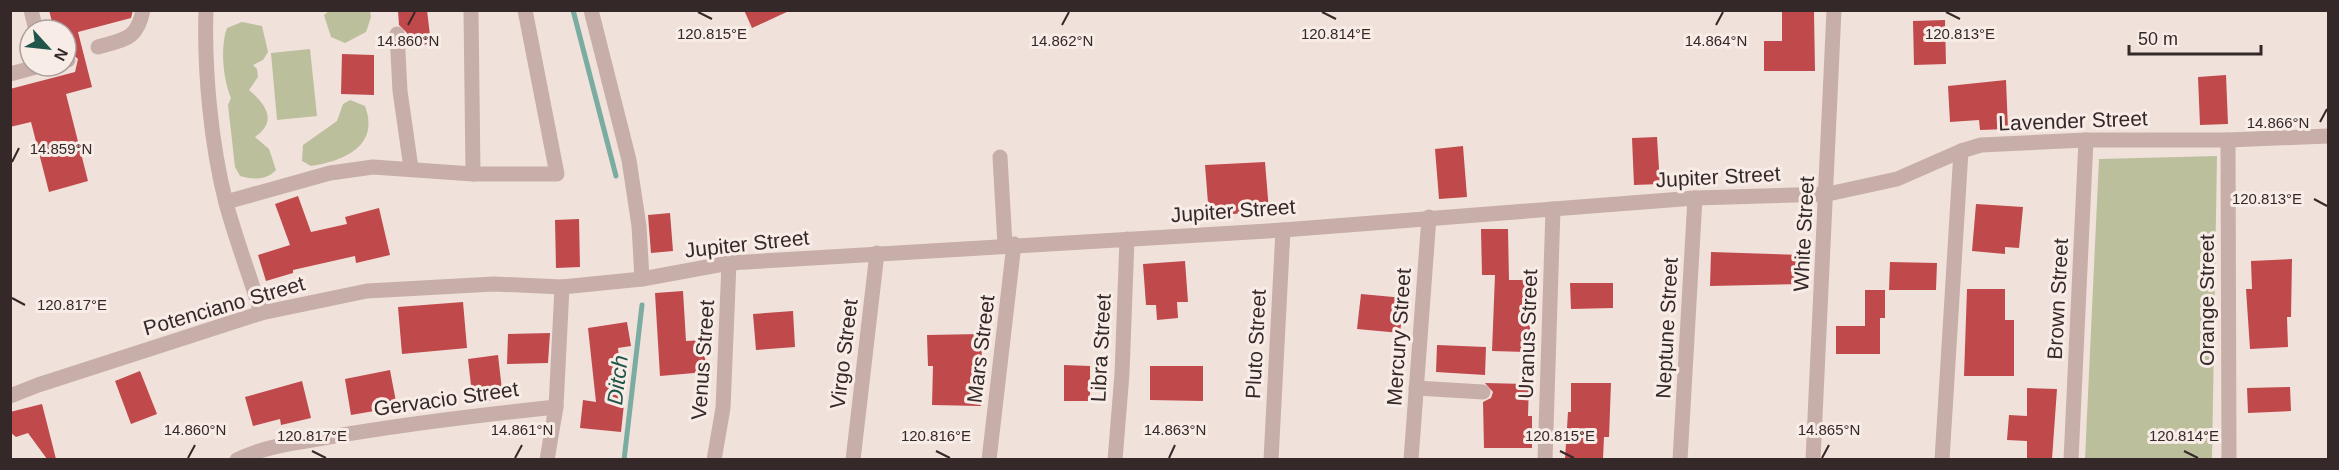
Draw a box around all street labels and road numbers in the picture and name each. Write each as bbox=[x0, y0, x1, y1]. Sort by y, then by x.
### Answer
street label: Lavender Street bbox=[1998, 106, 2148, 135]
street label: Jupiter Street bbox=[1655, 162, 1781, 191]
street label: White Street bbox=[1789, 176, 1818, 292]
street label: Jupiter Street bbox=[1170, 195, 1296, 226]
street label: Jupiter Street bbox=[684, 226, 810, 261]
street label: Orange Street bbox=[2195, 234, 2218, 366]
street label: Brown Street bbox=[2043, 238, 2072, 360]
street label: Neptune Street bbox=[1651, 257, 1682, 399]
street label: Mercury Street bbox=[1382, 267, 1415, 406]
street label: Uranus Street bbox=[1514, 269, 1541, 399]
street label: Potenciano Street bbox=[140, 271, 307, 340]
street label: Pluto Street bbox=[1241, 288, 1270, 399]
street label: Libra Street bbox=[1086, 293, 1115, 403]
street label: Mars Street bbox=[962, 294, 999, 404]
street label: Virgo Street bbox=[825, 298, 862, 410]
street label: Venus Street bbox=[687, 299, 718, 421]
street label: Gervacio Street bbox=[372, 377, 520, 420]

